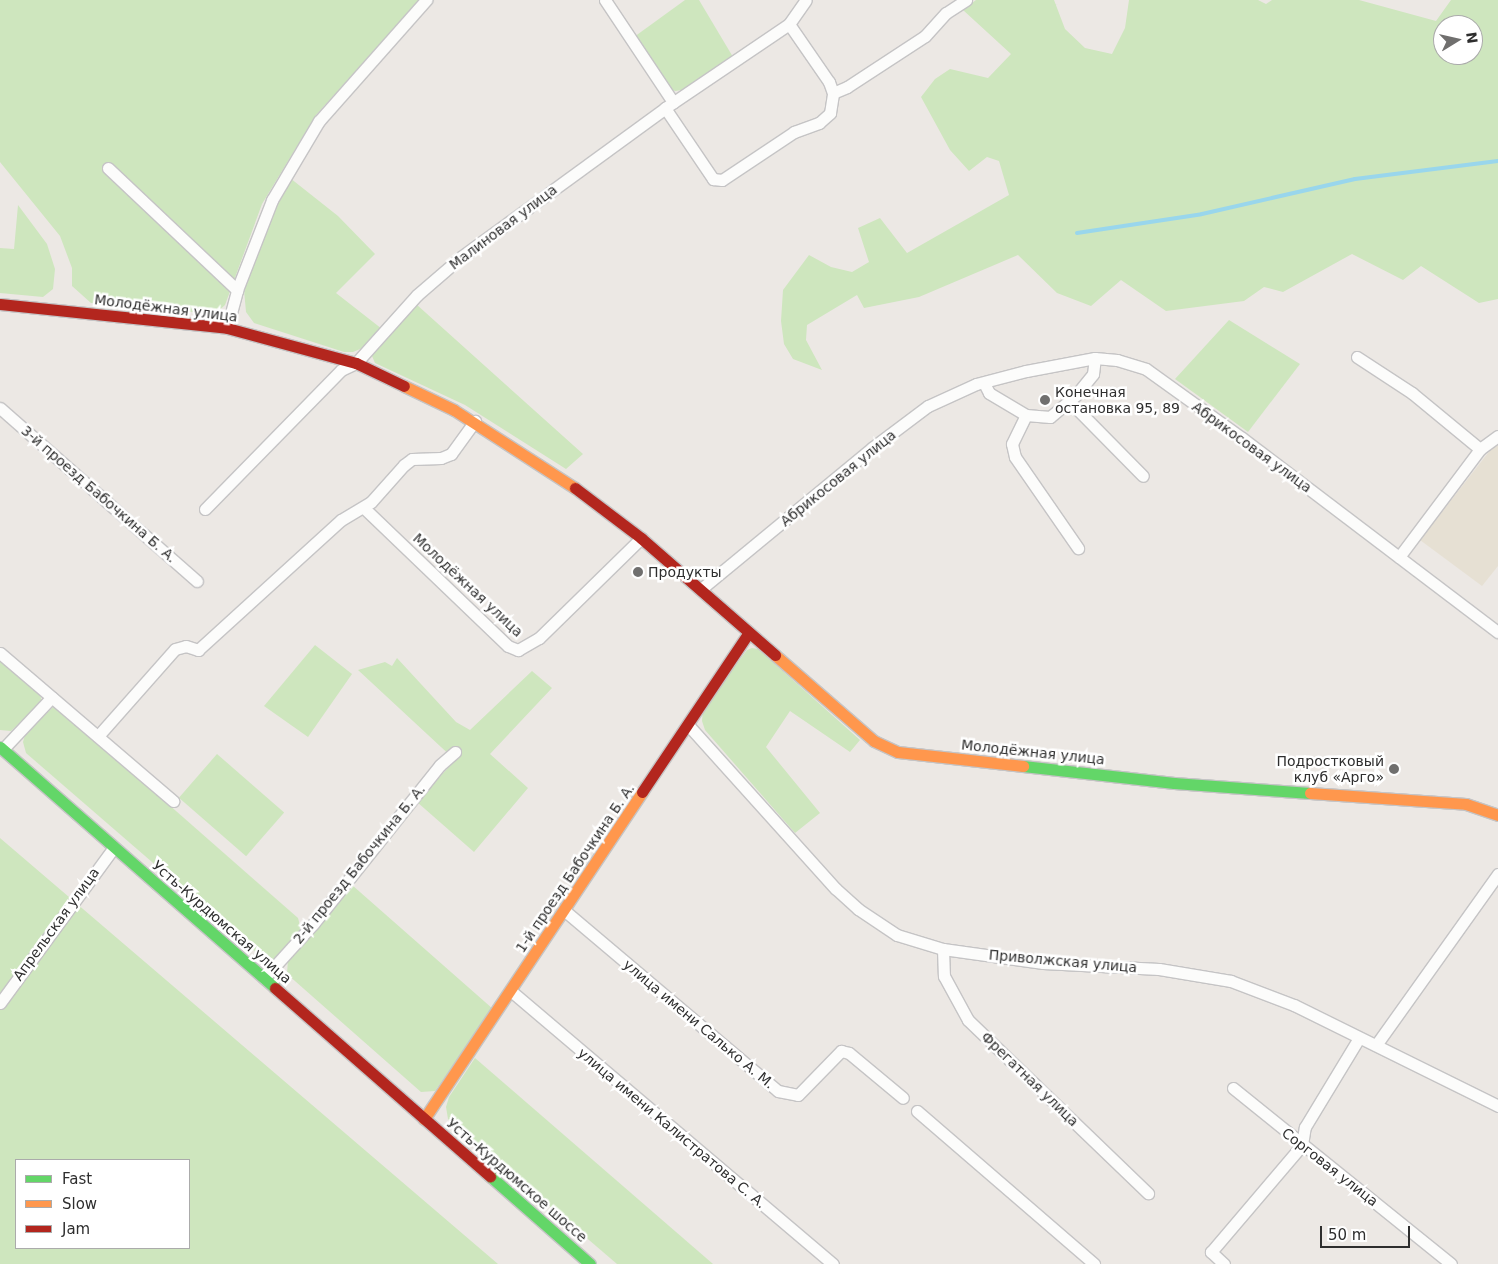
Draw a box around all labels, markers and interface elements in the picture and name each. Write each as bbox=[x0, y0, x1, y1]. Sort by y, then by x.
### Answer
north arrow bbox=[1433, 15, 1483, 65]
text: N bbox=[1463, 31, 1481, 45]
street label: Малиновая улица bbox=[446, 181, 560, 273]
street label: Молодёжная улица bbox=[93, 291, 239, 325]
place label: Конечная остановка 95, 89 bbox=[1055, 384, 1180, 417]
marker: Конечная остановка 95, 89 bbox=[1039, 394, 1051, 406]
street label: Абрикосовая улица bbox=[1189, 398, 1315, 496]
street label: 3-й проезд Бабочкина Б. А. bbox=[18, 422, 180, 566]
street label: Абрикосовая улица bbox=[777, 426, 899, 530]
street label: Молодёжная улица bbox=[410, 530, 526, 640]
place label: Продукты bbox=[648, 564, 722, 580]
marker: Продукты bbox=[632, 566, 644, 578]
street label: Молодёжная улица bbox=[960, 736, 1106, 768]
place label: Подростковый клуб «Арго» bbox=[1276, 753, 1384, 786]
marker: Подростковый клуб «Арго» bbox=[1388, 763, 1400, 775]
street label: 1-й проезд Бабочкина Б. А. bbox=[512, 780, 638, 956]
street label: 2-й проезд Бабочкина Б. А. bbox=[289, 781, 429, 947]
street label: Усть-Курдюмская улица bbox=[149, 857, 295, 987]
street label: Апрельская улица bbox=[9, 864, 103, 984]
street label: Приволжская улица bbox=[988, 946, 1138, 976]
street label: улица имени Салько А. М. bbox=[620, 956, 778, 1092]
street label: Фрегатная улица bbox=[978, 1028, 1082, 1130]
street label: улица имени Калистратова С. А. bbox=[575, 1044, 769, 1212]
street label: Усть-Курдюмское шоссе bbox=[444, 1115, 590, 1245]
street label: Сорговая улица bbox=[1279, 1124, 1381, 1210]
legend bbox=[15, 1159, 190, 1249]
text: Fast bbox=[62, 1170, 92, 1188]
text: Slow bbox=[62, 1195, 97, 1213]
scale bar bbox=[1323, 1216, 1413, 1248]
text: Jam bbox=[62, 1220, 90, 1238]
text: 50 m bbox=[1328, 1226, 1366, 1244]

